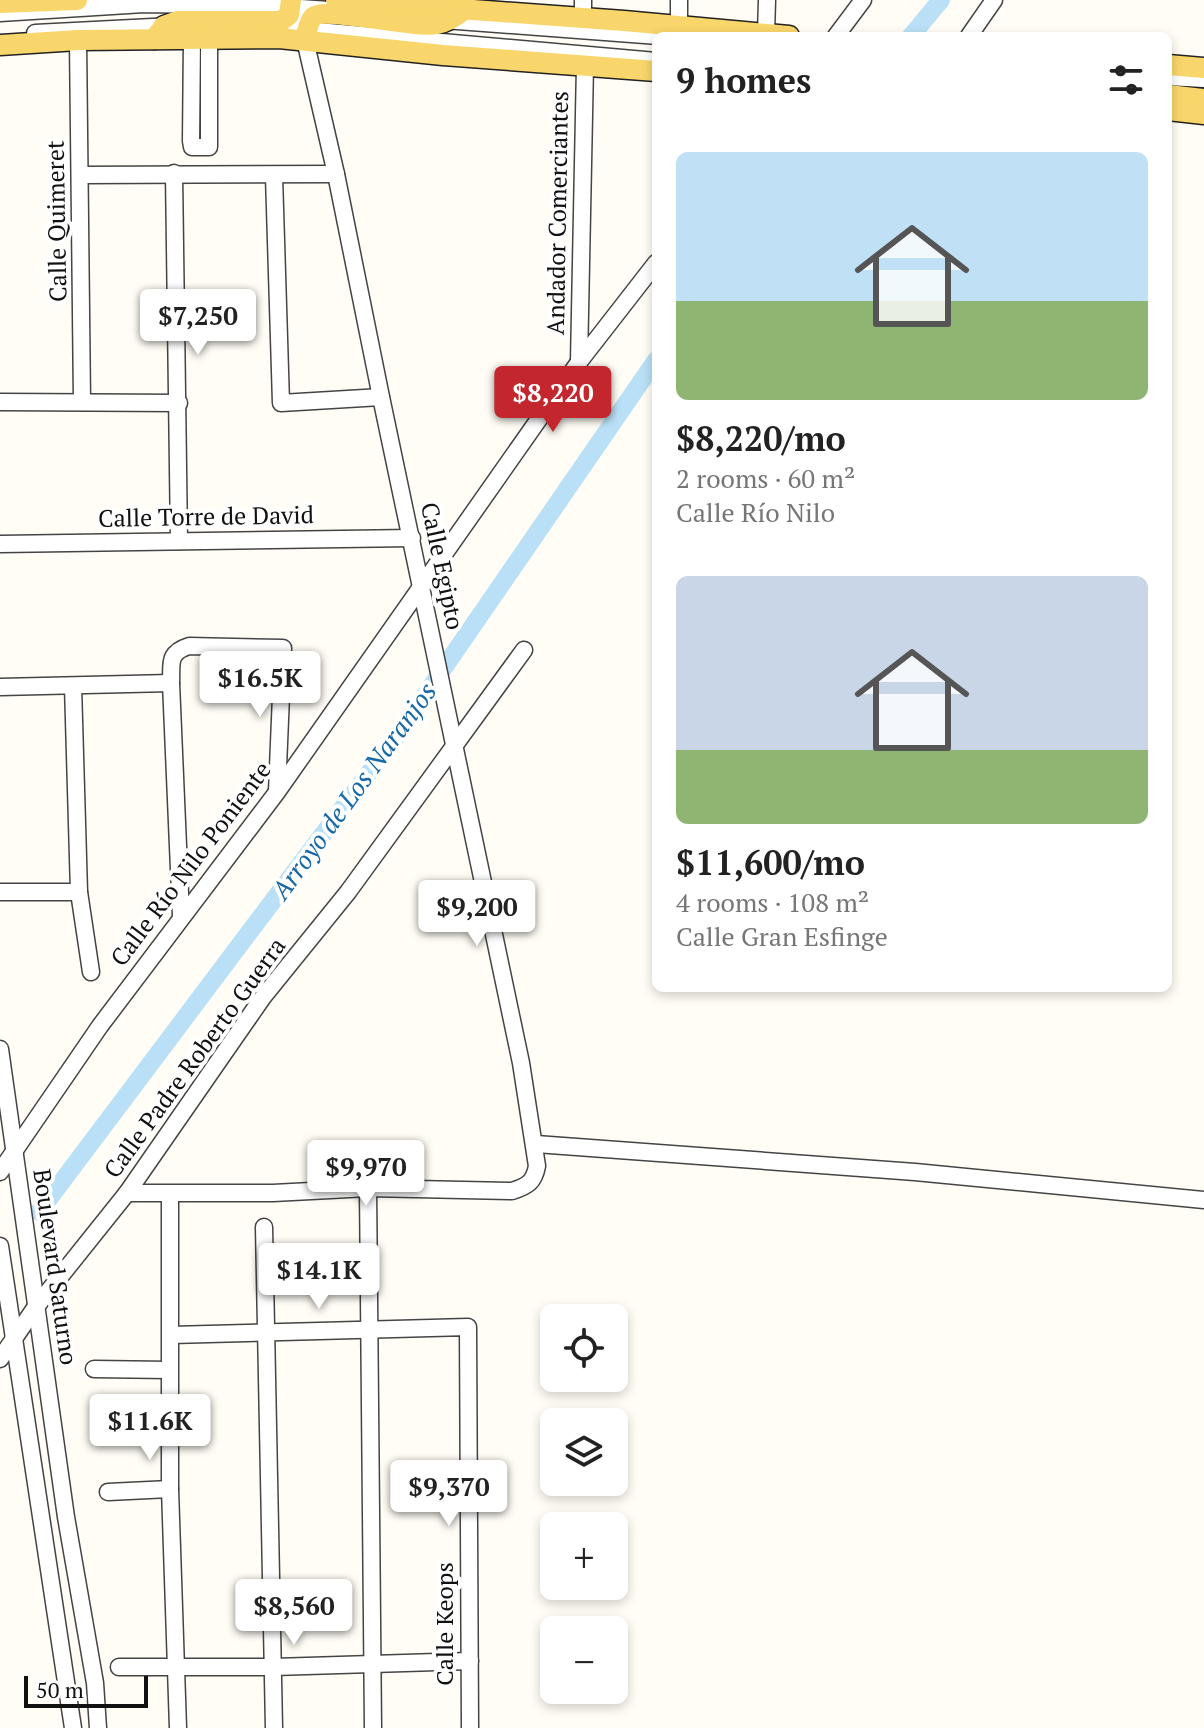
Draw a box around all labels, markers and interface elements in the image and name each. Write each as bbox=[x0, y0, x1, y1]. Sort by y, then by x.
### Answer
text: 9 homes bbox=[676, 58, 811, 103]
icon: filters bbox=[1104, 58, 1148, 102]
street label: Andador Comerciantes bbox=[539, 91, 575, 335]
street label: Calle Quimeret bbox=[39, 140, 73, 302]
icon: home bbox=[840, 204, 984, 348]
pin: $7,250 bbox=[133, 289, 263, 357]
text: $7,250 bbox=[158, 298, 238, 332]
pin: $8,220 bbox=[488, 366, 618, 434]
text: $8,220 bbox=[512, 375, 594, 409]
text: $8,220/mo bbox=[676, 416, 846, 461]
text: 2 rooms · 60 m² bbox=[676, 461, 855, 495]
text: Calle Río Nilo bbox=[676, 495, 835, 529]
street label: Calle Torre de David bbox=[98, 498, 314, 534]
street label: Calle Egipto bbox=[414, 499, 472, 632]
icon: home bbox=[840, 628, 984, 772]
pin: $16.5K bbox=[195, 651, 325, 719]
text: $16.5K bbox=[218, 660, 302, 694]
water label: Arroyo de Los Naranjos bbox=[262, 675, 443, 907]
street label: Calle Río Nilo Poniente bbox=[103, 755, 278, 972]
text: $11,600/mo bbox=[676, 840, 865, 885]
pin: $9,200 bbox=[412, 880, 542, 948]
text: 4 rooms · 108 m² bbox=[676, 885, 869, 919]
text: $9,200 bbox=[436, 889, 518, 923]
text: Calle Gran Esfinge bbox=[676, 919, 888, 953]
street label: Calle Padre Roberto Guerra bbox=[96, 931, 292, 1184]
pin: $9,970 bbox=[301, 1140, 431, 1208]
text: $9,970 bbox=[325, 1149, 407, 1183]
street label: Boulevard Saturno bbox=[26, 1167, 86, 1367]
pin: $14.1K bbox=[254, 1243, 384, 1311]
text: $14.1K bbox=[277, 1252, 361, 1286]
map controls bbox=[540, 1304, 628, 1704]
button: locate bbox=[540, 1304, 628, 1392]
pin: $11.6K bbox=[85, 1394, 215, 1462]
text: $11.6K bbox=[108, 1403, 192, 1437]
button: layers bbox=[540, 1408, 628, 1496]
pin: $9,370 bbox=[384, 1460, 514, 1528]
text: $9,370 bbox=[408, 1469, 490, 1503]
button: + bbox=[540, 1512, 628, 1600]
street label: Calle Keops bbox=[428, 1562, 460, 1686]
pin: $8,560 bbox=[229, 1579, 359, 1647]
text: $8,560 bbox=[253, 1588, 335, 1622]
button: − bbox=[540, 1616, 628, 1704]
scale bar bbox=[24, 1672, 148, 1708]
text: 50 m bbox=[36, 1675, 84, 1704]

